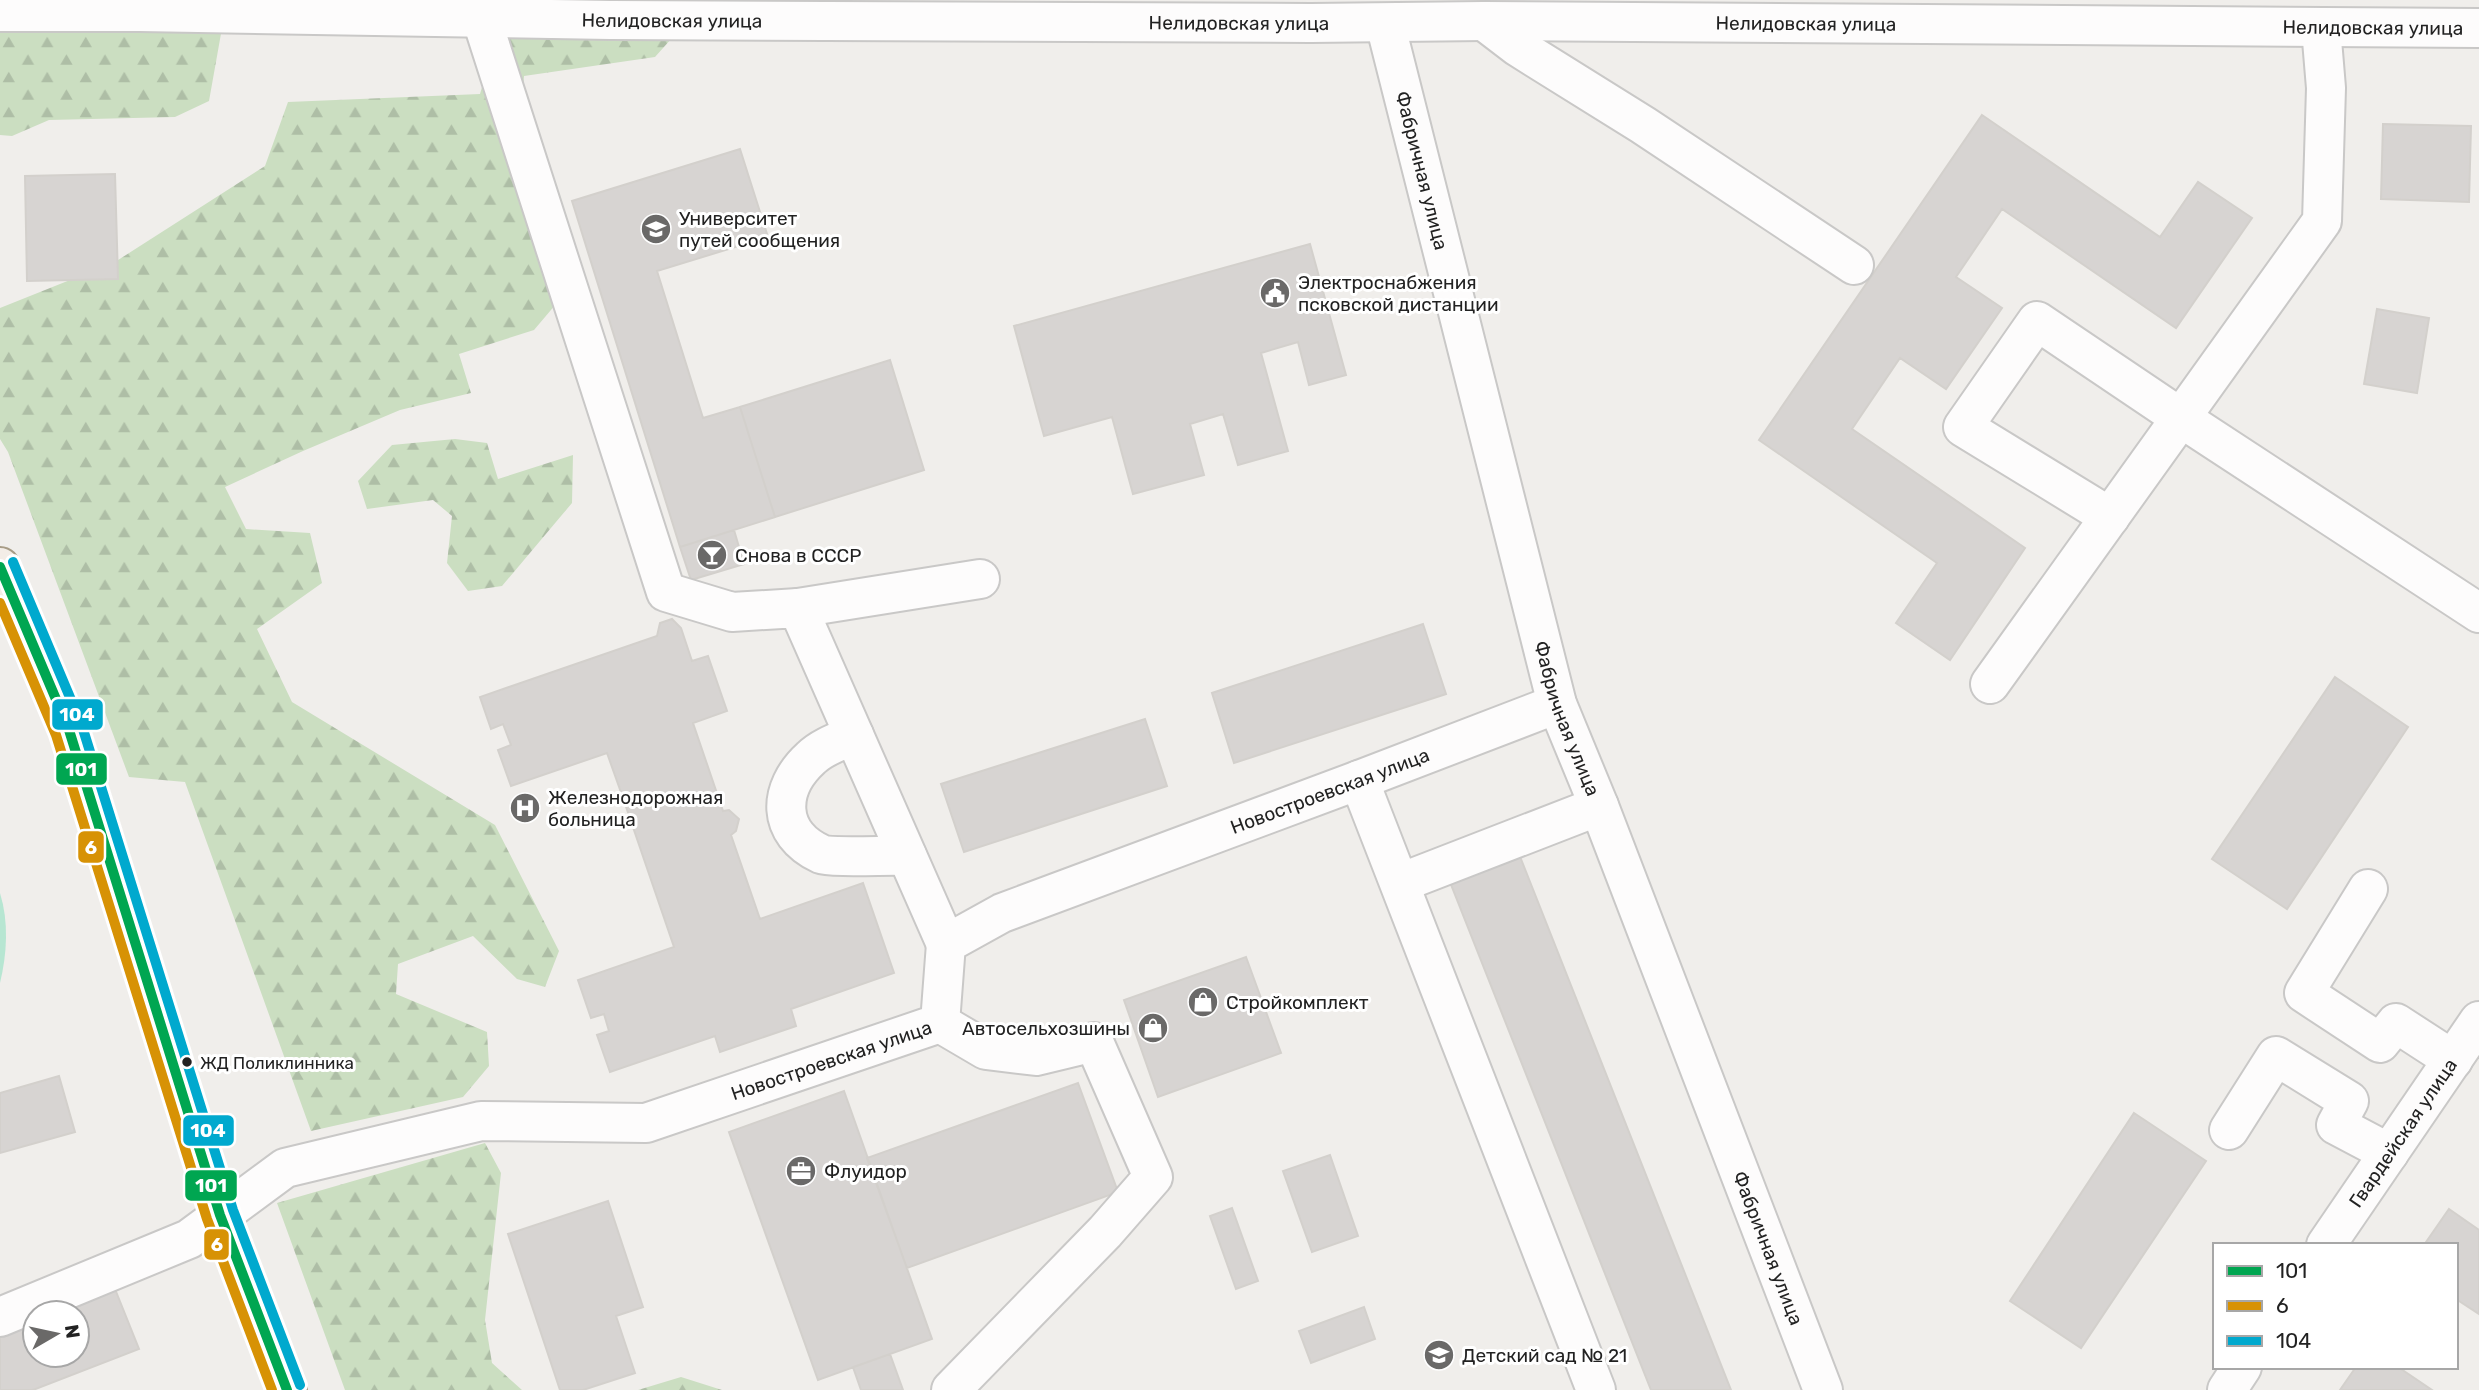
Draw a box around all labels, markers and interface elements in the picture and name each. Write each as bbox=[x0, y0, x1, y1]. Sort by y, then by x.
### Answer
street label: Нелидовская улица bbox=[581, 9, 762, 33]
street label: Нелидовская улица bbox=[1149, 11, 1329, 35]
street label: Нелидовская улица bbox=[1716, 12, 1896, 36]
street label: Нелидовская улица bbox=[2282, 16, 2463, 40]
street label: Фабричная улица bbox=[1391, 89, 1453, 252]
place label: Университет путей сообщения bbox=[679, 207, 840, 252]
school or university icon: Университет путей сообщения bbox=[639, 212, 673, 246]
place label: Электроснабжения псковской дистанции bbox=[1298, 271, 1499, 316]
public building icon: Электроснабжения псковской дистанции bbox=[1258, 276, 1292, 310]
bar icon: Снова в СССР bbox=[695, 538, 729, 572]
place label: Снова в СССР bbox=[735, 544, 861, 567]
street label: Фабричная улица bbox=[1529, 638, 1605, 799]
line badge: 104 bbox=[51, 698, 104, 731]
text: 104 bbox=[59, 703, 95, 726]
street label: Новостроевская улица bbox=[1227, 743, 1433, 839]
line badge: 101 bbox=[55, 752, 108, 786]
text: 101 bbox=[65, 758, 97, 781]
place label: Железнодорожная больница bbox=[548, 786, 723, 831]
hospital icon: Железнодорожная больница bbox=[508, 791, 542, 825]
line badge: 6 bbox=[77, 830, 105, 864]
text: 6 bbox=[85, 836, 97, 859]
shop icon: Стройкомплект bbox=[1186, 985, 1220, 1019]
place label: Стройкомплект bbox=[1226, 991, 1369, 1014]
shop icon: Автосельхозшины bbox=[1136, 1011, 1170, 1045]
street label: Новостроевская улица bbox=[728, 1016, 935, 1105]
place label: Автосельхозшины bbox=[962, 1017, 1130, 1040]
place label: ЖД Поликлинника bbox=[200, 1053, 354, 1073]
street label: Гвардейская улица bbox=[2344, 1054, 2462, 1212]
marker: ЖД Поликлинника bbox=[180, 1055, 194, 1069]
line badge: 104 bbox=[182, 1114, 235, 1147]
text: 104 bbox=[190, 1119, 226, 1142]
office icon: Флуидор bbox=[784, 1154, 818, 1188]
place label: Флуидор bbox=[824, 1160, 907, 1183]
street label: Фабричная улица bbox=[1728, 1168, 1808, 1328]
line badge: 101 bbox=[184, 1169, 238, 1202]
text: 101 bbox=[195, 1174, 227, 1197]
line badge: 6 bbox=[203, 1228, 230, 1261]
text: 6 bbox=[211, 1233, 223, 1256]
legend bbox=[2213, 1243, 2458, 1369]
text: 101 bbox=[2276, 1258, 2307, 1283]
text: 6 bbox=[2276, 1293, 2289, 1318]
north arrow bbox=[21, 1299, 91, 1369]
text: N bbox=[60, 1323, 85, 1340]
text: 104 bbox=[2276, 1328, 2311, 1353]
school or university icon: Детский сад № 21 bbox=[1422, 1338, 1456, 1372]
place label: Детский сад № 21 bbox=[1462, 1344, 1627, 1367]

